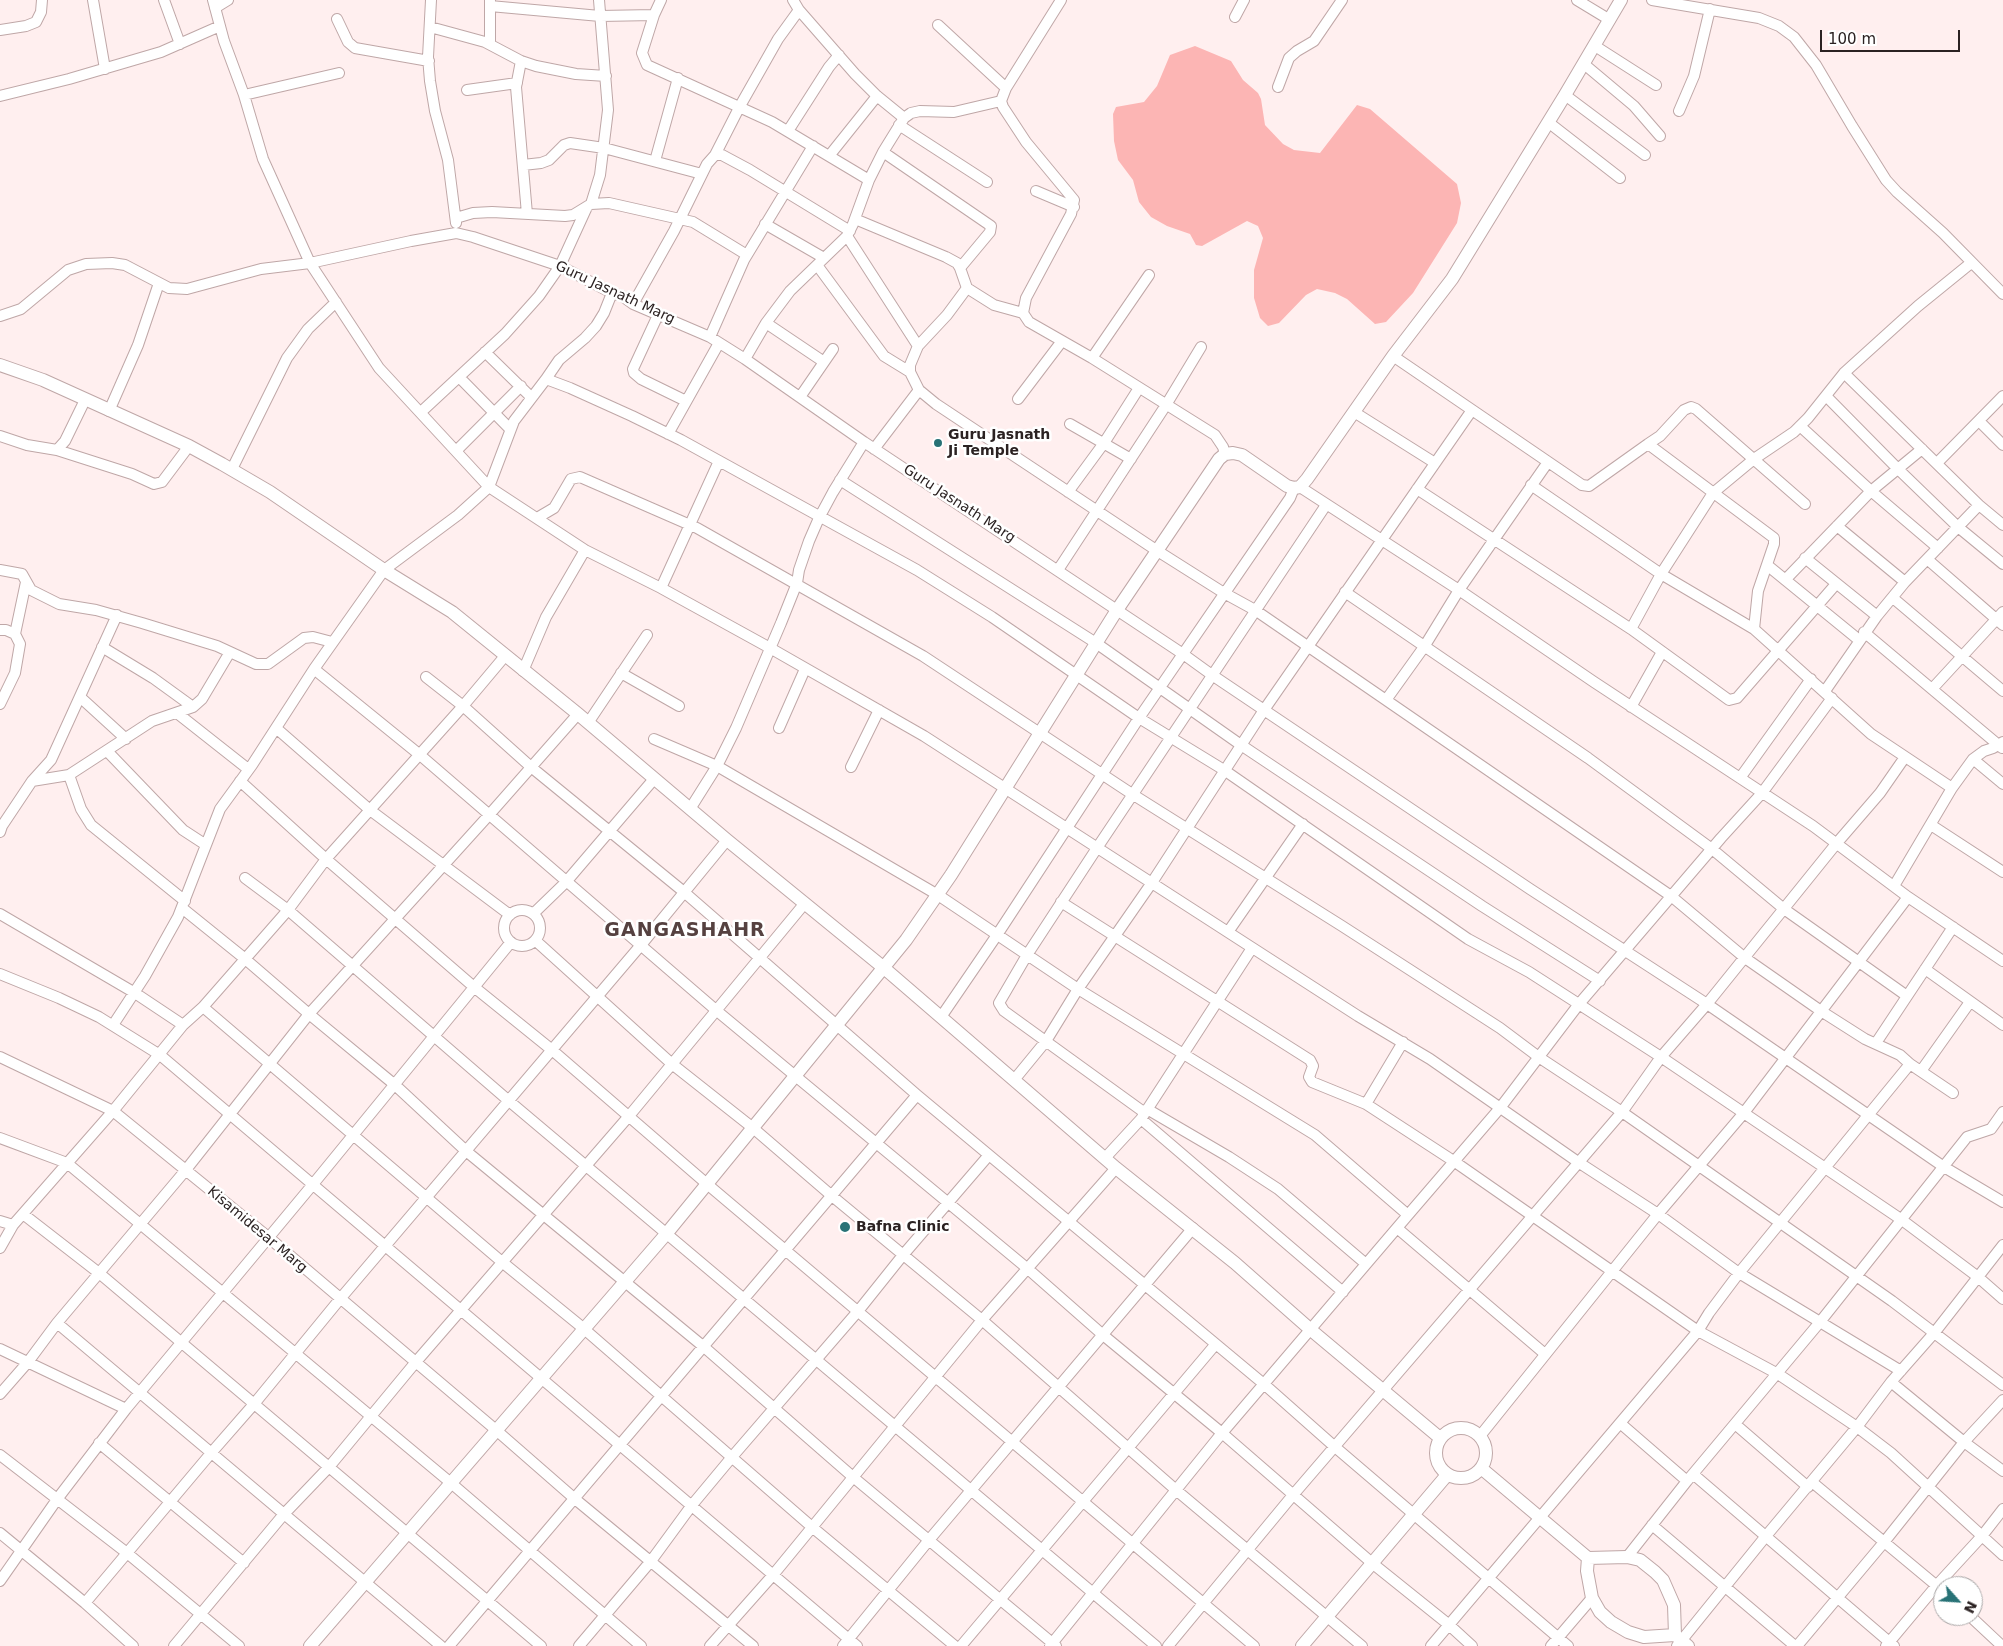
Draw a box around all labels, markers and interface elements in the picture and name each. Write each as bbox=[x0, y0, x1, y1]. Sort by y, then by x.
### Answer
scale bar bbox=[1823, 20, 1963, 52]
text: 100 m bbox=[1828, 30, 1876, 48]
street label: Guru Jasnath Marg bbox=[552, 258, 678, 328]
place label: Guru Jasnath Ji Temple bbox=[948, 427, 1050, 460]
marker: Guru Jasnath Ji Temple bbox=[932, 437, 944, 449]
street label: Guru Jasnath Marg bbox=[900, 462, 1018, 546]
district label: GANGASHAHR bbox=[603, 920, 767, 942]
street label: Kisamidesar Marg bbox=[204, 1183, 310, 1277]
place label: Bafna Clinic bbox=[856, 1219, 949, 1235]
marker: Bafna Clinic bbox=[838, 1220, 852, 1234]
north arrow bbox=[1933, 1576, 1983, 1626]
text: N bbox=[1961, 1598, 1980, 1616]

